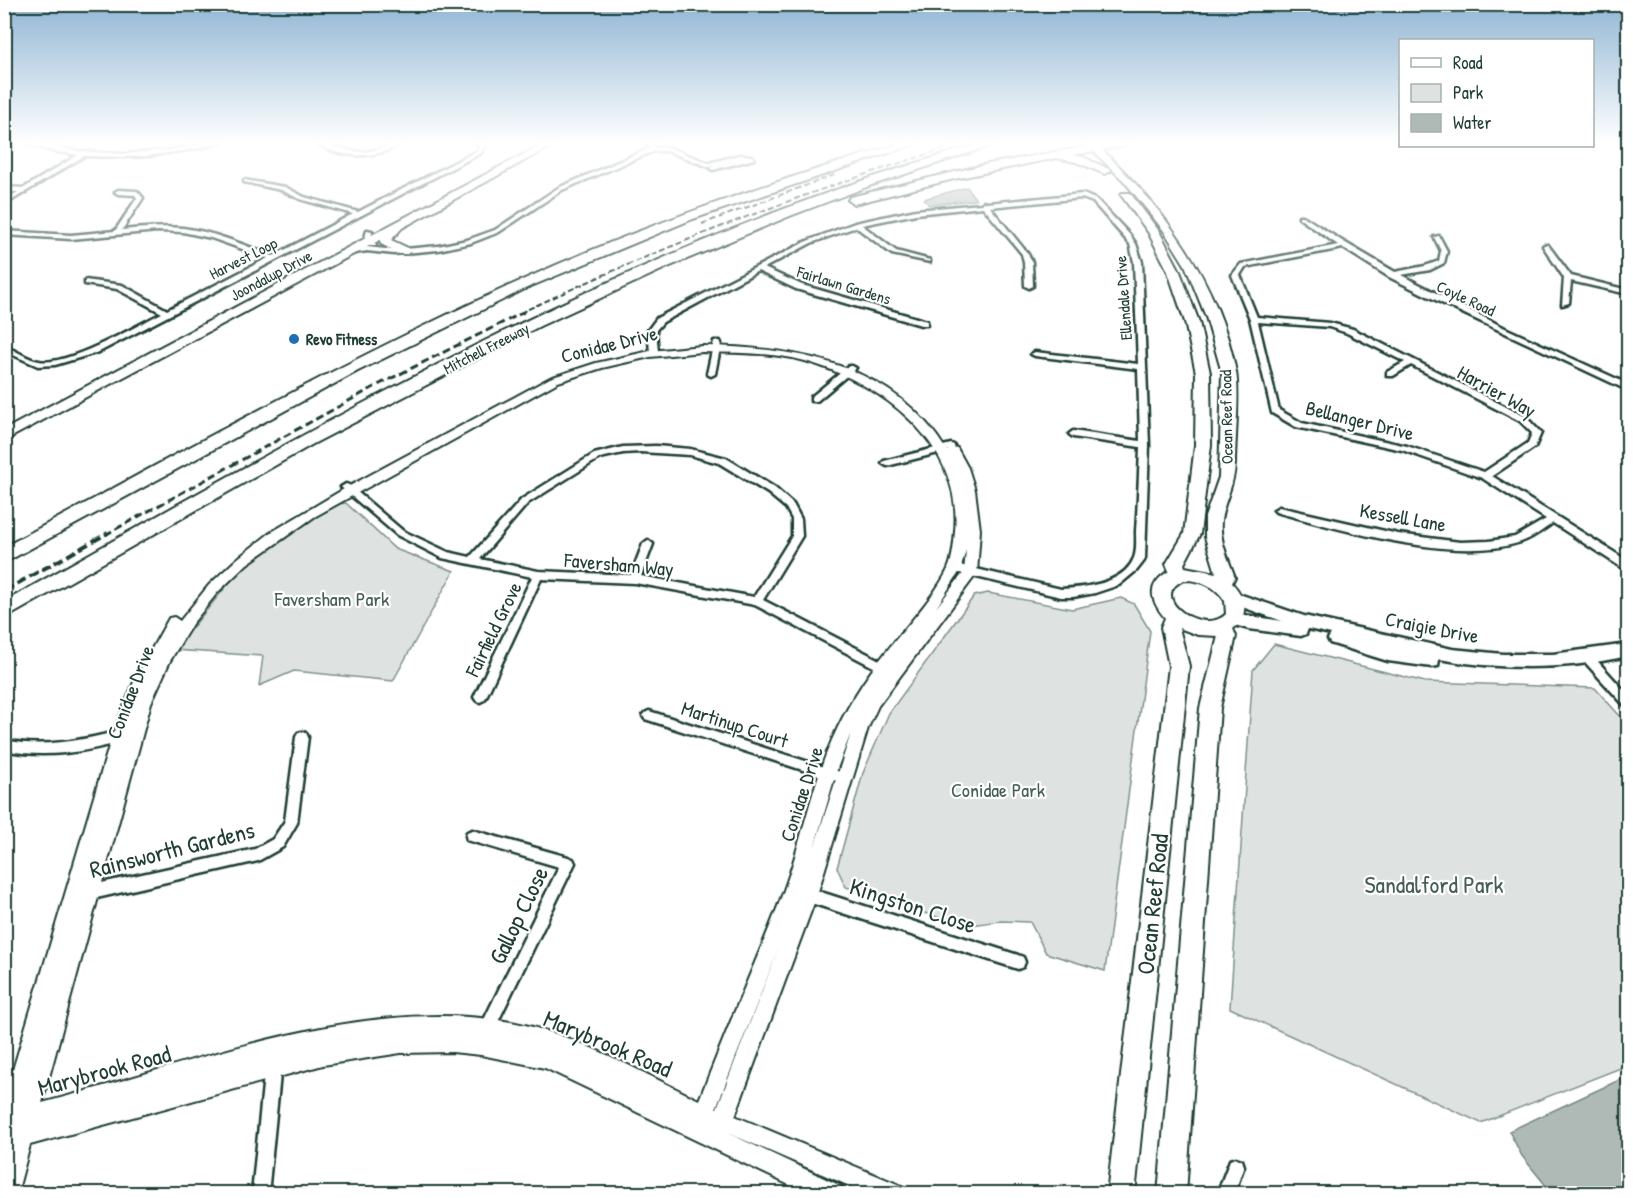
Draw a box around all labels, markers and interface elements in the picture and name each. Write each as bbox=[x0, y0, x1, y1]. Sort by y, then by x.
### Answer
legend bbox=[1399, 39, 1594, 147]
text: Road bbox=[1453, 50, 1483, 75]
text: Park bbox=[1453, 80, 1484, 105]
text: Water bbox=[1453, 110, 1491, 135]
street label: Harvest Loop bbox=[205, 231, 281, 285]
street label: Joondalup Drive bbox=[226, 244, 316, 306]
street label: Ellendale Drive bbox=[1109, 254, 1137, 341]
street label: Fairlawn Gardens bbox=[793, 260, 894, 310]
street label: Coyle Road bbox=[1433, 275, 1499, 321]
street label: Mitchell Freeway bbox=[439, 317, 533, 379]
street label: Conidae Drive bbox=[558, 319, 660, 369]
place label: Revo Fitness bbox=[306, 328, 378, 350]
marker: Revo Fitness bbox=[287, 332, 301, 346]
street label: Harrier Way bbox=[1453, 358, 1541, 424]
street label: Ocean Reef Road bbox=[1214, 370, 1238, 464]
street label: Bellanger Drive bbox=[1303, 394, 1417, 446]
street label: Kessell Lane bbox=[1358, 496, 1448, 538]
street label: Faversham Way bbox=[562, 546, 675, 582]
street label: Fairfield Grove bbox=[458, 577, 528, 682]
park label: Faversham Park bbox=[274, 585, 389, 612]
street label: Craigie Drive bbox=[1383, 605, 1481, 649]
street label: Conidae Drive bbox=[100, 641, 160, 743]
street label: Martinup Court bbox=[678, 694, 793, 754]
street label: Conidae Drive bbox=[773, 743, 829, 845]
park label: Conidae Park bbox=[951, 776, 1045, 803]
street label: Rainsworth Gardens bbox=[86, 813, 258, 885]
street label: Ocean Reef Road bbox=[1129, 832, 1175, 976]
street label: Gallop Close bbox=[481, 861, 556, 969]
park label: Sandalford Park bbox=[1365, 868, 1504, 900]
street label: Kingston Close bbox=[846, 870, 981, 941]
street label: Marybrook Road bbox=[539, 1002, 677, 1084]
street label: Marybrook Road bbox=[34, 1037, 174, 1103]

